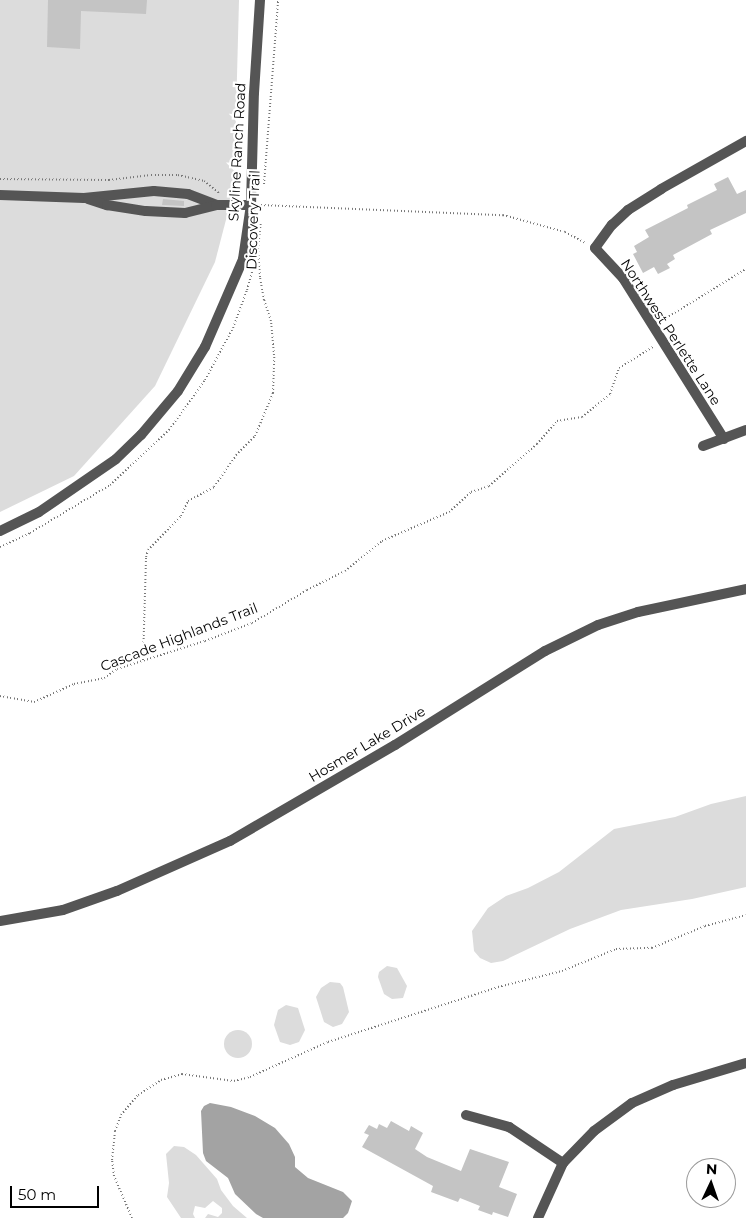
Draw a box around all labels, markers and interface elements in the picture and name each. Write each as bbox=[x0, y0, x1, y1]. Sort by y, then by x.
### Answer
street label: Skyline Ranch Road bbox=[225, 82, 249, 222]
street label: Discovery Trail bbox=[243, 170, 263, 270]
street label: Northwest Perlette Lane bbox=[617, 256, 725, 408]
street label: Cascade Highlands Trail bbox=[98, 599, 260, 675]
street label: Hosmer Lake Drive bbox=[306, 703, 428, 785]
north arrow bbox=[686, 1158, 736, 1208]
text: N bbox=[706, 1160, 718, 1178]
scale bar bbox=[12, 1176, 101, 1208]
text: 50 m bbox=[18, 1185, 56, 1204]

